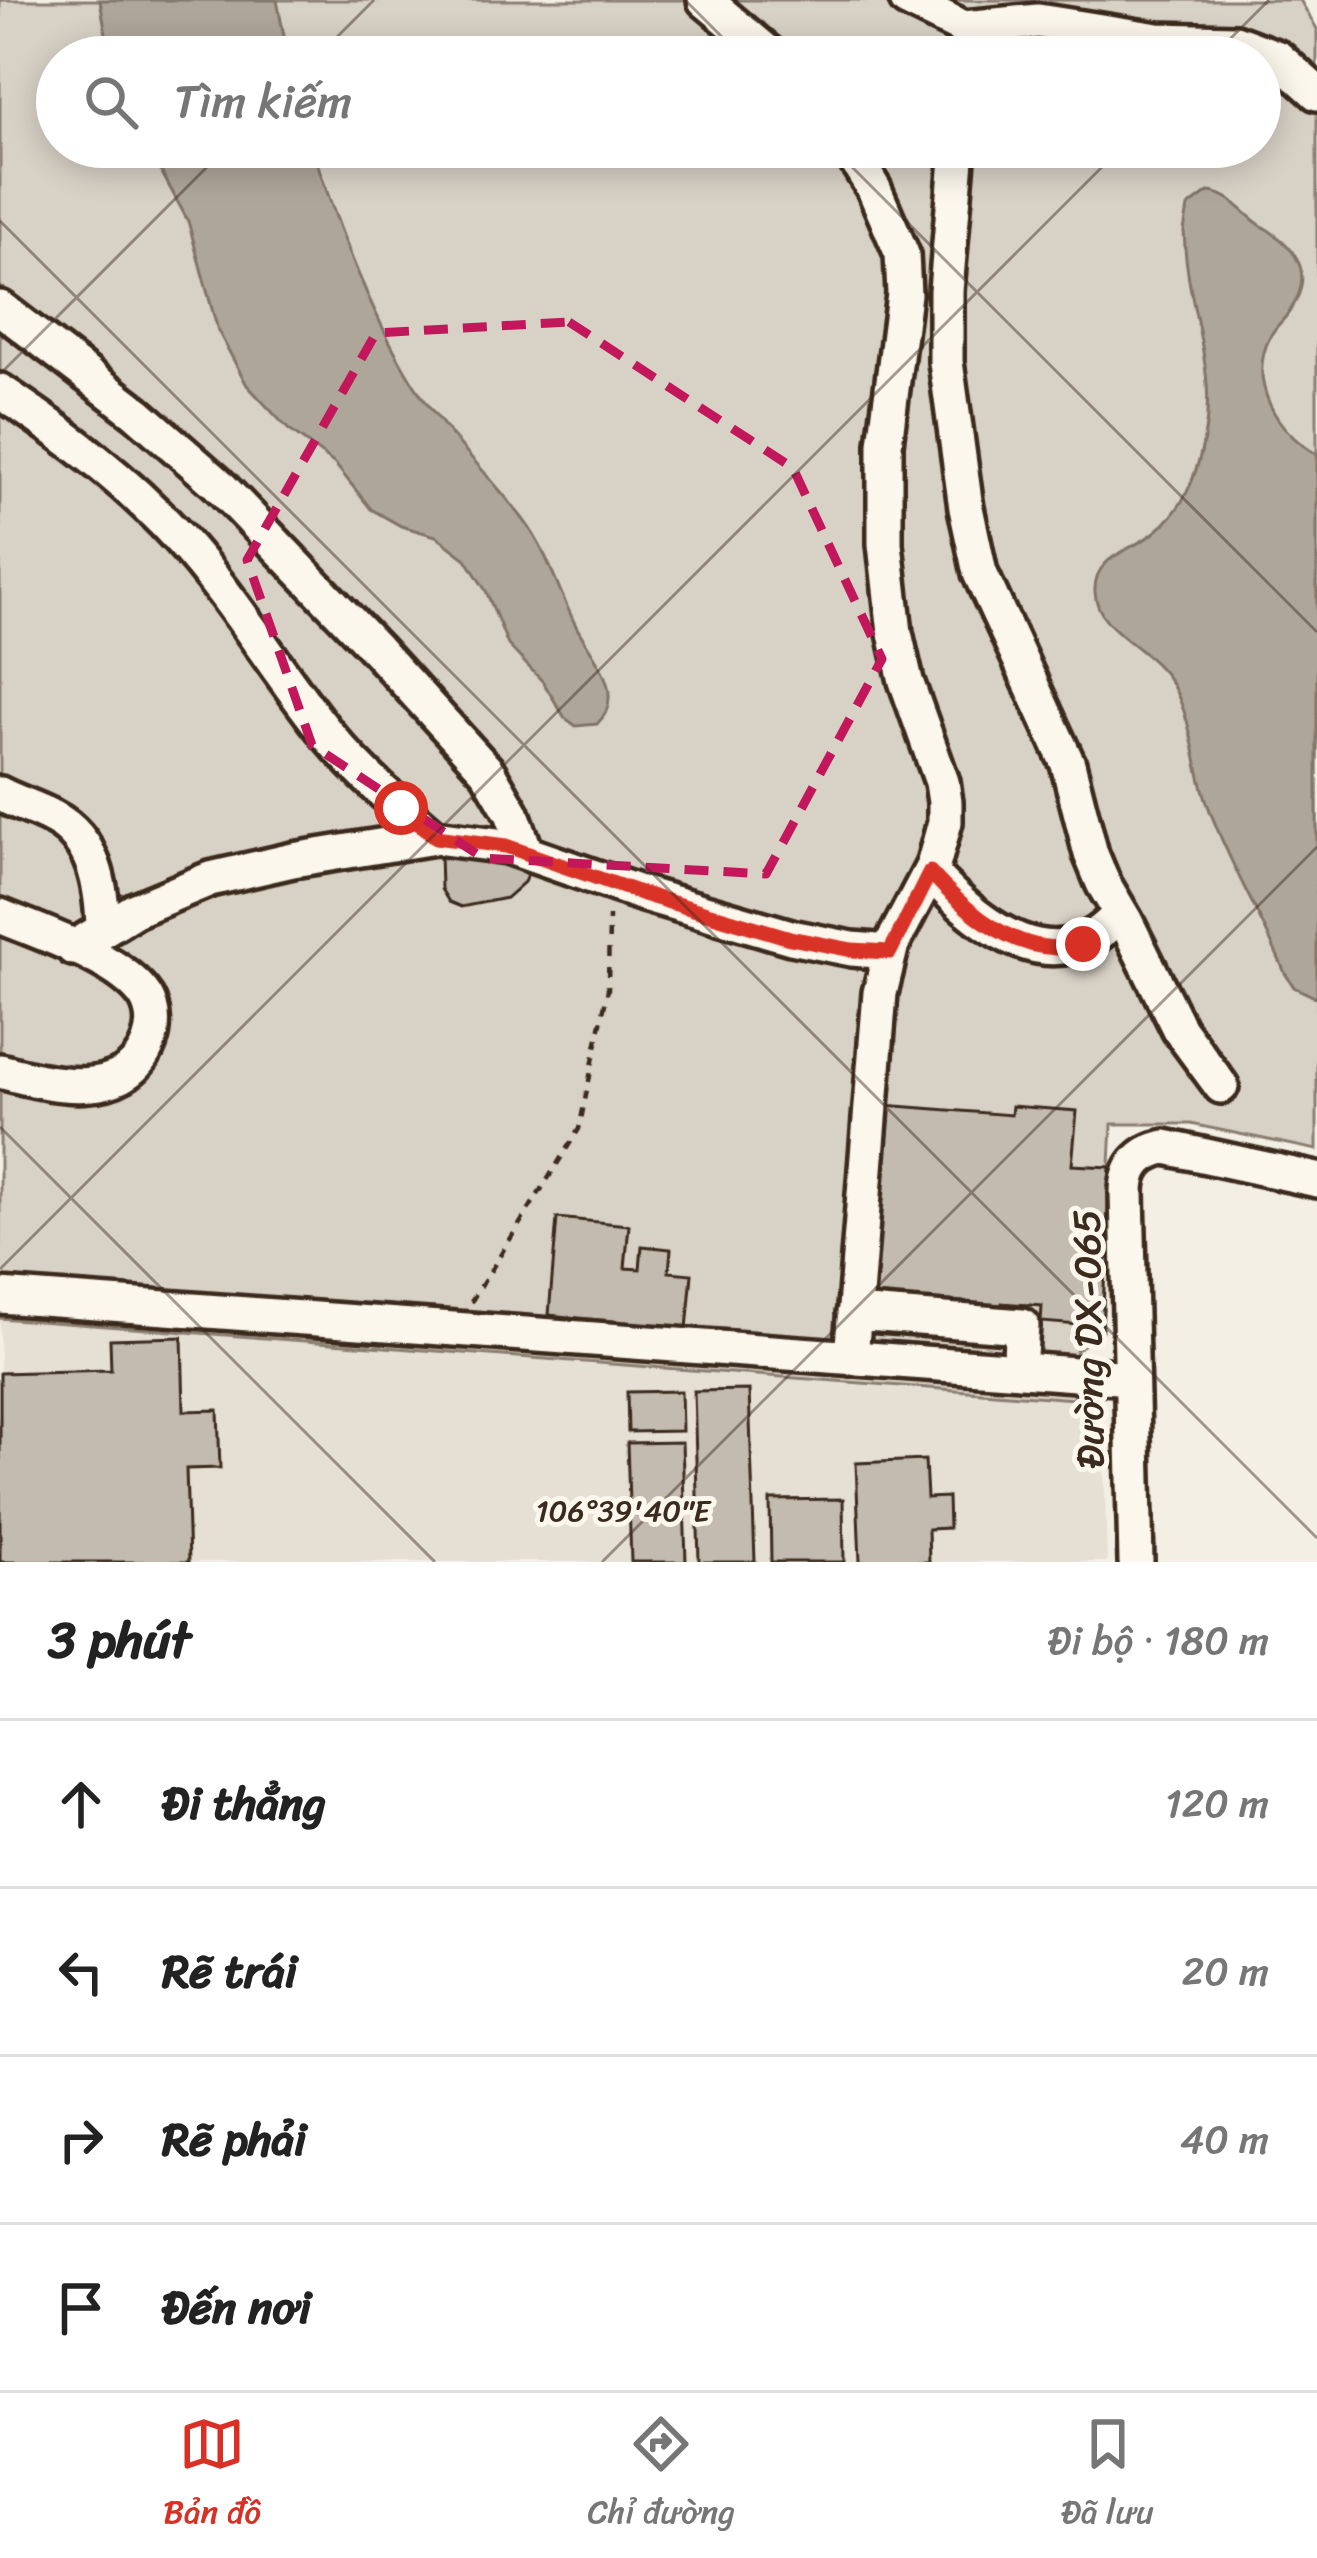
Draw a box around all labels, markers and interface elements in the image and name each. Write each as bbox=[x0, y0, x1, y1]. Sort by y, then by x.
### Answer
search box bbox=[36, 36, 1281, 168]
text: Tìm kiếm bbox=[174, 62, 352, 142]
icon: search bbox=[78, 69, 144, 135]
route start bbox=[374, 781, 428, 835]
route end bbox=[1056, 917, 1110, 971]
street label: Đường DX-065 bbox=[1051, 1209, 1125, 1469]
text: 106°39'40"E bbox=[536, 1484, 713, 1538]
text: 3 phút bbox=[48, 1595, 191, 1685]
text: Đi bộ · 180 m bbox=[1048, 1606, 1269, 1675]
text: Đi thẳng bbox=[162, 1764, 326, 1844]
text: 120 m bbox=[1165, 1769, 1269, 1838]
icon: ahead bbox=[48, 1771, 114, 1837]
text: Rẽ trái bbox=[162, 1932, 297, 2012]
text: 20 m bbox=[1182, 1937, 1269, 2006]
icon: left bbox=[48, 1939, 114, 2005]
text: Rẽ phải bbox=[162, 2100, 307, 2180]
text: 40 m bbox=[1180, 2105, 1269, 2174]
icon: right bbox=[48, 2107, 114, 2173]
text: Đến nơi bbox=[162, 2268, 311, 2348]
icon: arrive bbox=[48, 2275, 114, 2341]
tab: Bản đồ bbox=[163, 2411, 261, 2541]
tab: Chỉ đường bbox=[587, 2411, 735, 2541]
tab: Đã lưu bbox=[1061, 2411, 1154, 2541]

